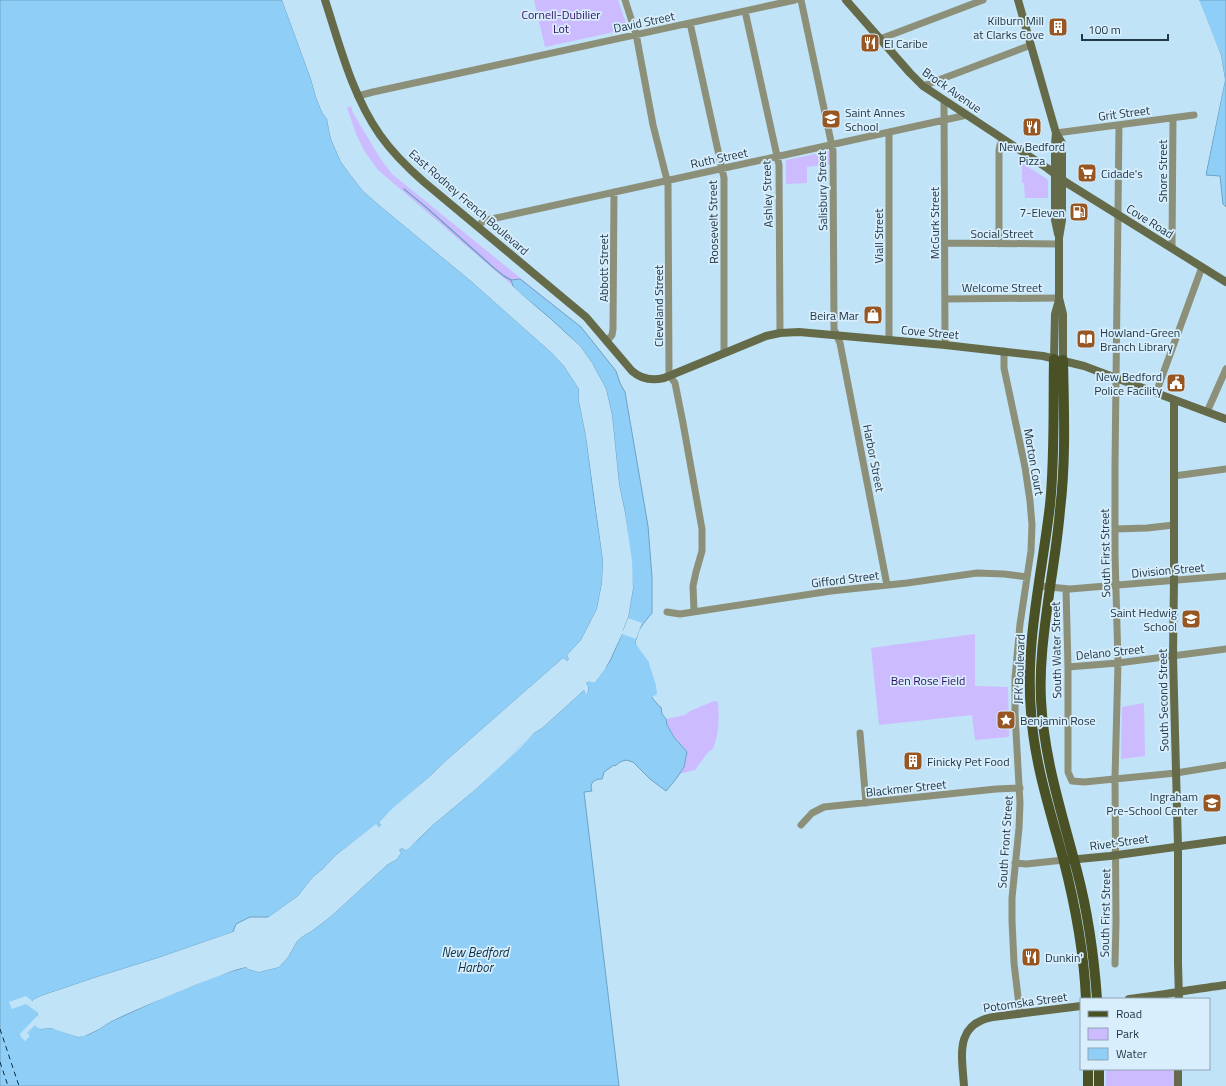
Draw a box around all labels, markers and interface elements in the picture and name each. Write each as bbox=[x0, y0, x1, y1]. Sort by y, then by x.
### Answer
park label: Cornell-Dubilier Lot bbox=[522, 5, 600, 38]
street label: David Street bbox=[612, 6, 677, 38]
place label: Kilburn Mill at Clarks Cove bbox=[973, 11, 1044, 44]
building icon: Kilburn Mill at Clarks Cove bbox=[1047, 16, 1069, 38]
scale bar bbox=[1082, 16, 1168, 42]
text: 100 m bbox=[1088, 20, 1121, 39]
restaurant icon: El Caribe bbox=[859, 32, 881, 54]
place label: El Caribe bbox=[884, 34, 928, 53]
street label: Brock Avenue bbox=[918, 62, 986, 118]
street label: Grit Street bbox=[1097, 100, 1152, 126]
place label: Saint Annes School bbox=[845, 103, 906, 136]
school or university icon: Saint Annes School bbox=[820, 108, 842, 130]
restaurant icon: New Bedford Pizza bbox=[1021, 116, 1043, 138]
place label: New Bedford Pizza bbox=[999, 137, 1065, 170]
street label: Shore Street bbox=[1153, 139, 1172, 202]
street label: Ruth Street bbox=[689, 143, 750, 173]
street label: East Rodney French Boulevard bbox=[405, 144, 533, 260]
street label: Salisbury Street bbox=[812, 150, 832, 231]
street label: Ashley Street bbox=[756, 159, 778, 228]
supermarket icon: Cidade's bbox=[1076, 162, 1098, 184]
place label: Cidade's bbox=[1101, 164, 1143, 183]
street label: Roosevelt Street bbox=[703, 179, 723, 264]
street label: McGurk Street bbox=[925, 186, 944, 259]
street label: Cove Road bbox=[1122, 199, 1178, 243]
fuel station icon: 7-Eleven bbox=[1068, 201, 1090, 223]
place label: 7-Eleven bbox=[1019, 203, 1065, 222]
street label: Viall Street bbox=[869, 208, 888, 263]
street label: Social Street bbox=[970, 224, 1034, 243]
street label: Abbott Street bbox=[594, 233, 613, 302]
street label: Cleveland Street bbox=[649, 264, 668, 347]
street label: Welcome Street bbox=[962, 278, 1043, 297]
shop icon: Beira Mar bbox=[862, 304, 884, 326]
place label: Beira Mar bbox=[810, 306, 859, 325]
street label: Cove Street bbox=[900, 320, 960, 344]
place label: Howland-Green Branch Library bbox=[1100, 323, 1180, 356]
library icon: Howland-Green Branch Library bbox=[1075, 328, 1097, 350]
place label: New Bedford Police Facility bbox=[1094, 367, 1162, 400]
public building icon: New Bedford Police Facility bbox=[1165, 372, 1187, 394]
street label: Harbor Street bbox=[858, 422, 890, 494]
street label: Morton Court bbox=[1019, 427, 1049, 498]
street label: South First Street bbox=[1095, 508, 1115, 598]
street label: Division Street bbox=[1131, 557, 1206, 583]
street label: Gifford Street bbox=[810, 565, 881, 593]
street label: South Water Street bbox=[1046, 601, 1066, 699]
place label: Saint Hedwig School bbox=[1110, 603, 1177, 636]
school or university icon: Saint Hedwig School bbox=[1180, 608, 1202, 630]
street label: JFK Boulevard bbox=[1008, 634, 1030, 704]
street label: Delano Street bbox=[1075, 639, 1146, 665]
street label: South Second Street bbox=[1153, 648, 1173, 752]
park label: Ben Rose Field bbox=[891, 671, 965, 690]
place icon: Benjamin Rose bbox=[995, 709, 1017, 731]
place label: Benjamin Rose bbox=[1020, 711, 1096, 730]
building icon: Finicky Pet Food bbox=[902, 750, 924, 772]
place label: Finicky Pet Food bbox=[927, 752, 1010, 771]
street label: Blackmer Street bbox=[865, 774, 948, 802]
place label: Ingraham Pre-School Center bbox=[1106, 787, 1198, 820]
school or university icon: Ingraham Pre-School Center bbox=[1201, 792, 1223, 814]
street label: South Front Street bbox=[992, 794, 1018, 889]
street label: Rivet Street bbox=[1088, 828, 1151, 856]
street label: South First Street bbox=[1095, 868, 1115, 958]
water label: New Bedford Harbor bbox=[441, 942, 510, 977]
restaurant icon: Dunkin' bbox=[1020, 946, 1042, 968]
place label: Dunkin' bbox=[1045, 948, 1083, 967]
street label: Potomska Street bbox=[982, 987, 1069, 1017]
legend bbox=[1080, 998, 1210, 1070]
text: Road bbox=[1116, 1004, 1142, 1023]
text: Park bbox=[1116, 1024, 1139, 1043]
text: Water bbox=[1116, 1044, 1147, 1063]

